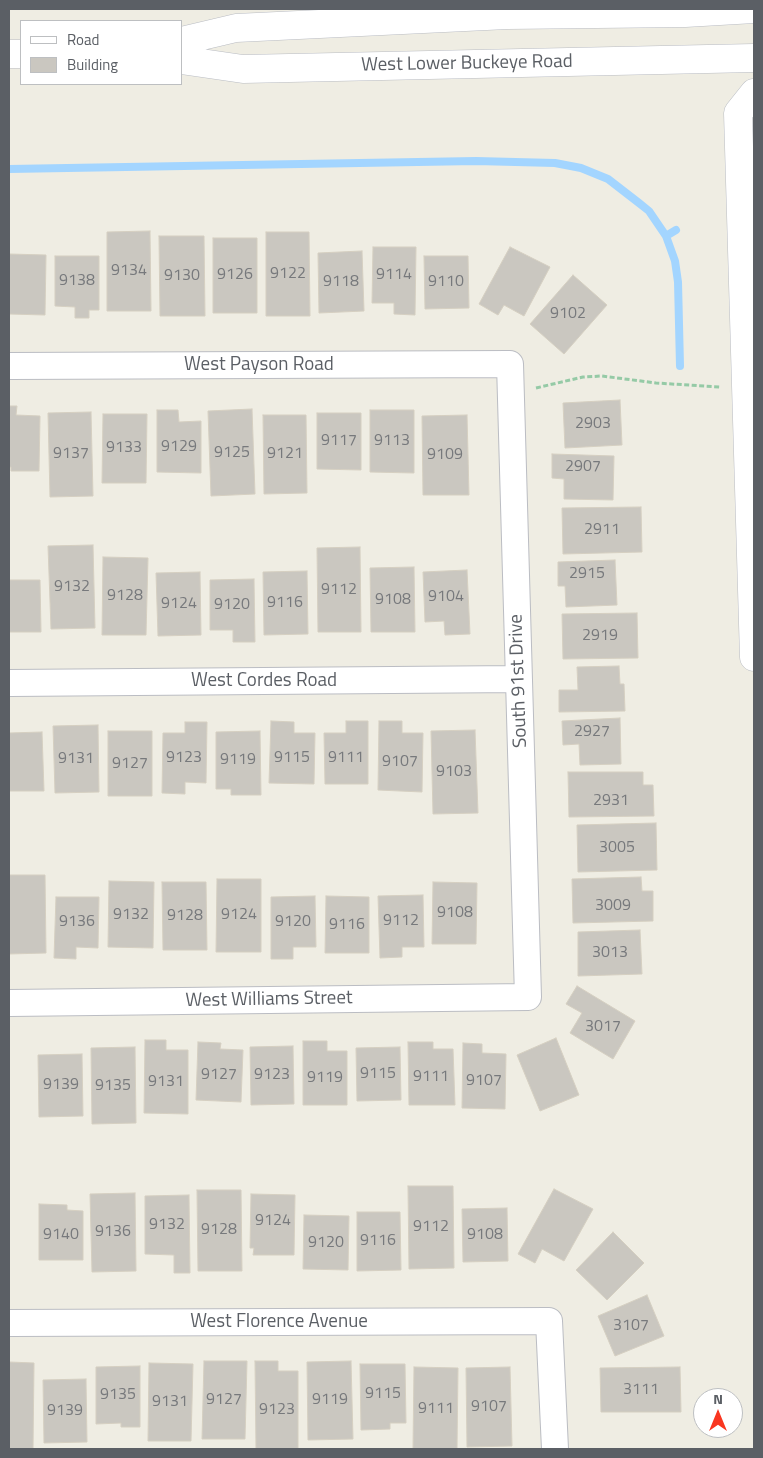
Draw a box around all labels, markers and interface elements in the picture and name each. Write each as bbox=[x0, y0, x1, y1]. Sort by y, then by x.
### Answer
legend bbox=[20, 20, 182, 85]
text: Road bbox=[67, 28, 99, 51]
street label: West Lower Buckeye Road bbox=[361, 51, 573, 77]
text: Building bbox=[67, 53, 118, 76]
house number: 9134 bbox=[111, 261, 147, 281]
house number: 9122 bbox=[270, 264, 306, 284]
house number: 9126 bbox=[217, 265, 253, 285]
house number: 9114 bbox=[376, 265, 412, 285]
house number: 9130 bbox=[164, 266, 200, 286]
house number: 9138 bbox=[59, 271, 95, 291]
house number: 9118 bbox=[323, 272, 359, 292]
house number: 9110 bbox=[428, 272, 464, 292]
house number: 9102 bbox=[550, 304, 586, 324]
street label: West Payson Road bbox=[184, 354, 334, 376]
house number: 2903 bbox=[575, 414, 611, 434]
house number: 9117 bbox=[321, 431, 357, 451]
house number: 9113 bbox=[374, 431, 410, 451]
house number: 9129 bbox=[161, 437, 197, 457]
house number: 9133 bbox=[106, 438, 142, 458]
house number: 9125 bbox=[214, 443, 250, 463]
house number: 9137 bbox=[53, 444, 89, 464]
house number: 9121 bbox=[267, 444, 303, 464]
house number: 9109 bbox=[427, 445, 463, 465]
house number: 2907 bbox=[565, 457, 601, 477]
house number: 2911 bbox=[584, 520, 620, 540]
house number: 2915 bbox=[569, 564, 605, 584]
house number: 9132 bbox=[54, 577, 90, 597]
house number: 9112 bbox=[321, 580, 357, 600]
house number: 9128 bbox=[107, 586, 143, 606]
house number: 9104 bbox=[428, 587, 464, 607]
house number: 9108 bbox=[375, 590, 411, 610]
house number: 9116 bbox=[267, 593, 303, 613]
house number: 9124 bbox=[161, 594, 197, 614]
house number: 9120 bbox=[214, 595, 250, 615]
street label: South 91st Drive bbox=[505, 614, 533, 748]
house number: 2919 bbox=[582, 626, 618, 646]
street label: West Cordes Road bbox=[191, 670, 337, 692]
house number: 2927 bbox=[574, 722, 610, 742]
house number: 9123 bbox=[166, 748, 202, 768]
house number: 9115 bbox=[274, 748, 310, 768]
house number: 9111 bbox=[328, 748, 364, 768]
house number: 9131 bbox=[58, 749, 94, 769]
house number: 9119 bbox=[220, 750, 256, 770]
house number: 9107 bbox=[382, 752, 418, 772]
house number: 9127 bbox=[112, 754, 148, 774]
house number: 9103 bbox=[436, 762, 472, 782]
house number: 2931 bbox=[593, 791, 629, 811]
house number: 3005 bbox=[599, 838, 635, 858]
house number: 3009 bbox=[595, 896, 631, 916]
house number: 9108 bbox=[437, 903, 473, 923]
house number: 9132 bbox=[113, 905, 149, 925]
house number: 9124 bbox=[221, 905, 257, 925]
house number: 9128 bbox=[167, 906, 203, 926]
house number: 9112 bbox=[383, 911, 419, 931]
house number: 9136 bbox=[59, 912, 95, 932]
house number: 9120 bbox=[275, 912, 311, 932]
house number: 9116 bbox=[329, 915, 365, 935]
house number: 3013 bbox=[592, 943, 628, 963]
street label: West Williams Street bbox=[185, 987, 353, 1013]
house number: 3017 bbox=[585, 1017, 621, 1037]
house number: 9115 bbox=[360, 1064, 396, 1084]
house number: 9127 bbox=[201, 1065, 237, 1085]
house number: 9123 bbox=[254, 1065, 290, 1085]
house number: 9111 bbox=[413, 1067, 449, 1087]
house number: 9119 bbox=[307, 1068, 343, 1088]
house number: 9107 bbox=[466, 1071, 502, 1091]
house number: 9131 bbox=[148, 1072, 184, 1092]
house number: 9139 bbox=[43, 1075, 79, 1095]
house number: 9135 bbox=[95, 1076, 131, 1096]
house number: 9124 bbox=[255, 1211, 291, 1231]
house number: 9132 bbox=[149, 1215, 185, 1235]
house number: 9112 bbox=[413, 1217, 449, 1237]
house number: 9128 bbox=[201, 1220, 237, 1240]
house number: 9136 bbox=[95, 1222, 131, 1242]
house number: 9140 bbox=[43, 1225, 79, 1245]
house number: 9108 bbox=[467, 1225, 503, 1245]
house number: 9116 bbox=[360, 1231, 396, 1251]
house number: 9120 bbox=[308, 1233, 344, 1253]
street label: West Florence Avenue bbox=[190, 1311, 368, 1333]
house number: 3107 bbox=[613, 1316, 649, 1336]
house number: 3111 bbox=[623, 1380, 659, 1400]
house number: 9115 bbox=[365, 1384, 401, 1404]
house number: 9135 bbox=[100, 1385, 136, 1405]
north arrow bbox=[693, 1388, 743, 1438]
text: N bbox=[713, 1388, 723, 1409]
house number: 9127 bbox=[206, 1390, 242, 1410]
house number: 9119 bbox=[312, 1390, 348, 1410]
house number: 9131 bbox=[152, 1392, 188, 1412]
house number: 9107 bbox=[471, 1397, 507, 1417]
house number: 9111 bbox=[418, 1399, 454, 1419]
house number: 9123 bbox=[259, 1400, 295, 1420]
house number: 9139 bbox=[47, 1401, 83, 1421]

